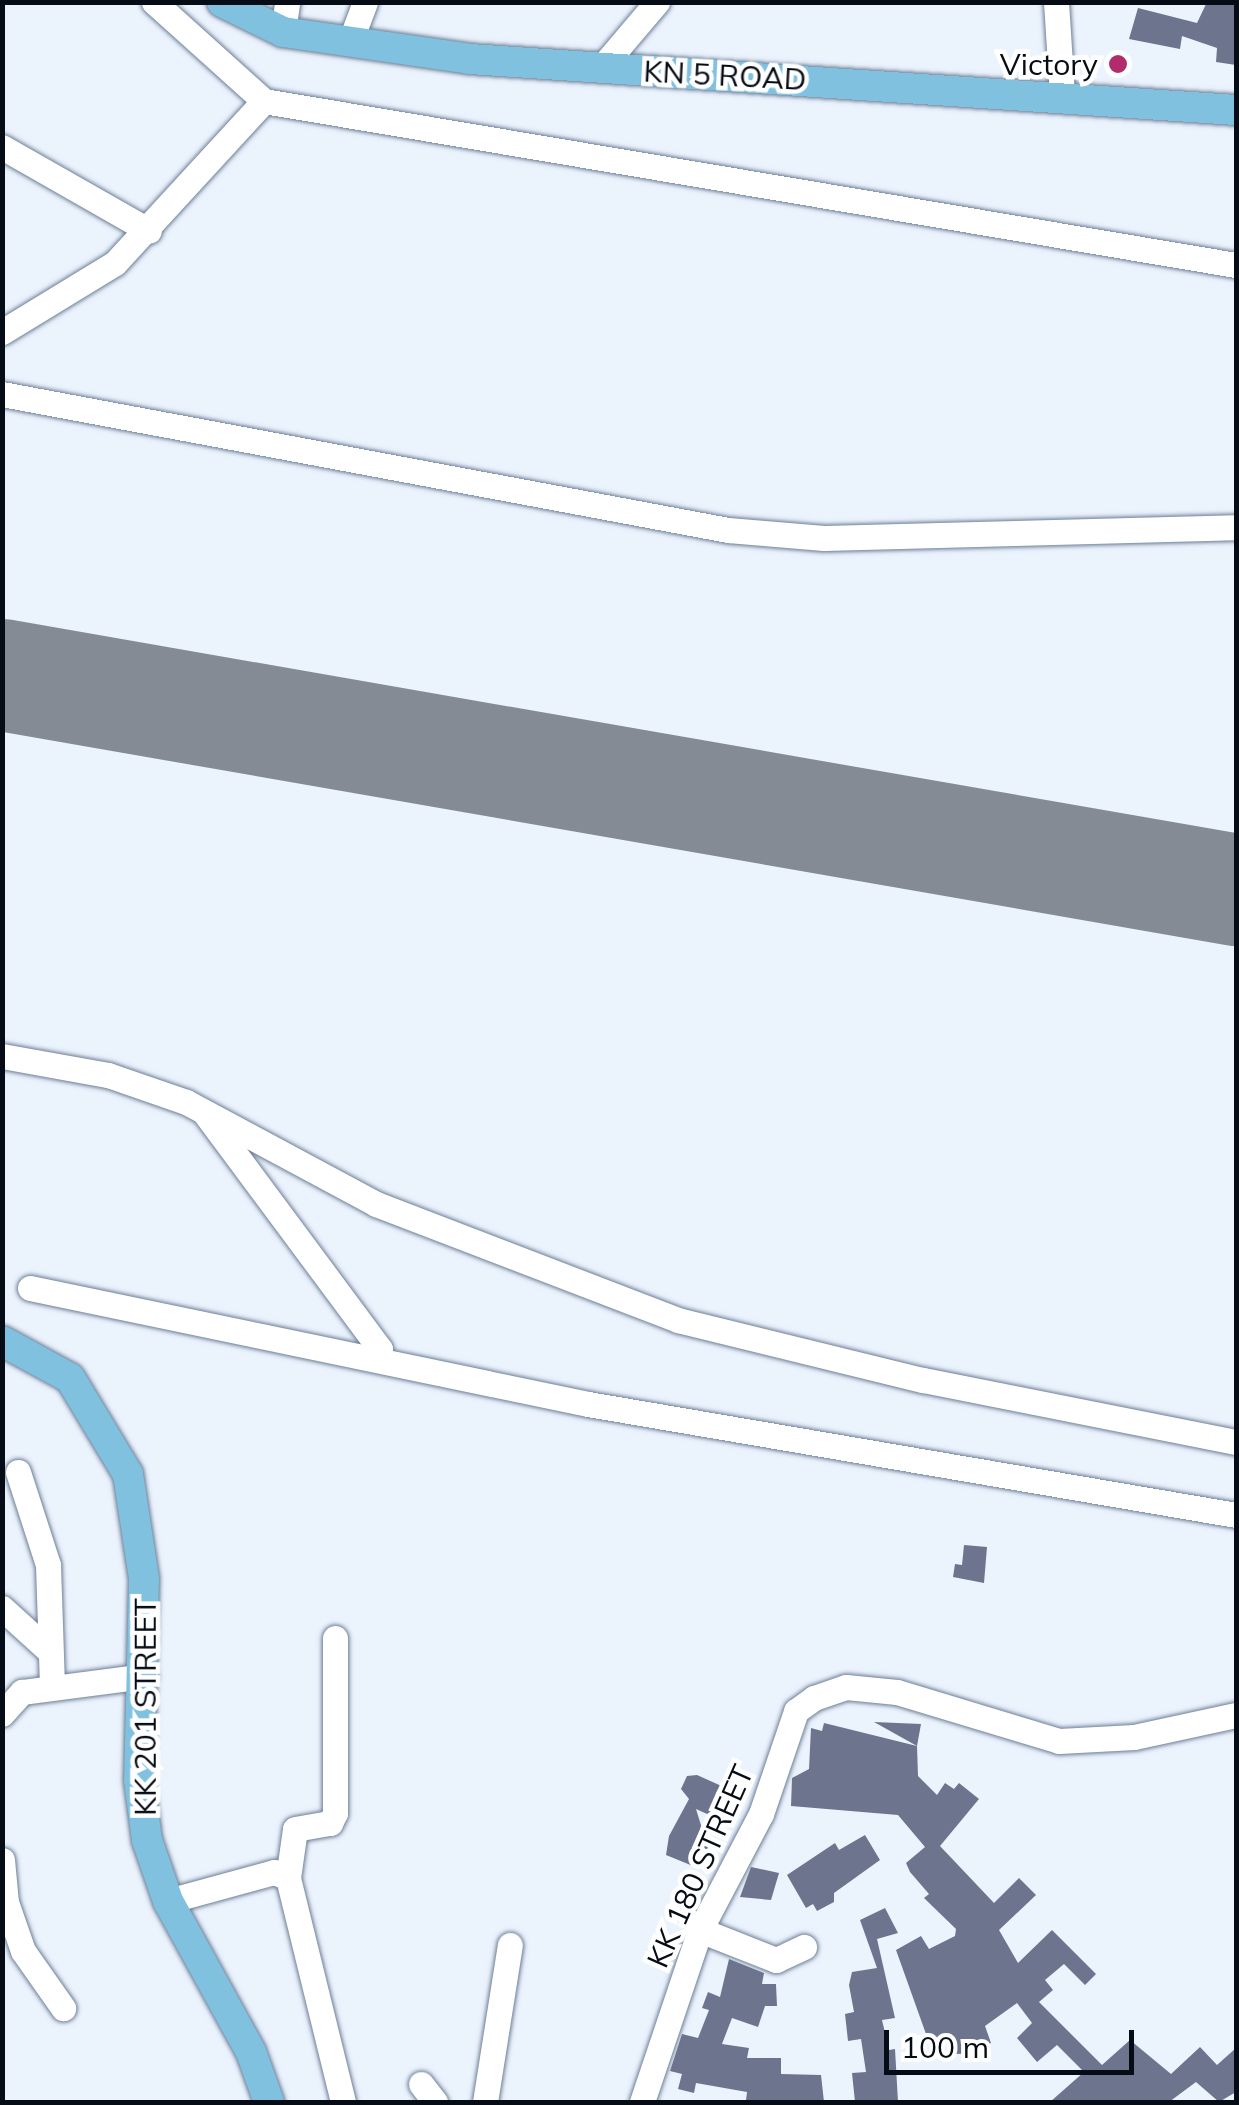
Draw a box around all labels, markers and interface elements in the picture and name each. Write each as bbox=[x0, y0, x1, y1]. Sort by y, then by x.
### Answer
place label: Victory bbox=[1000, 46, 1098, 82]
street label: KN 5 ROAD bbox=[643, 53, 807, 97]
marker: Victory bbox=[1107, 53, 1129, 75]
street label: KK 201 STREET bbox=[127, 1598, 163, 1816]
street label: KK 180 STREET bbox=[639, 1759, 761, 1973]
scale bar bbox=[889, 2010, 1139, 2072]
text: 100 m bbox=[901, 2028, 989, 2066]

